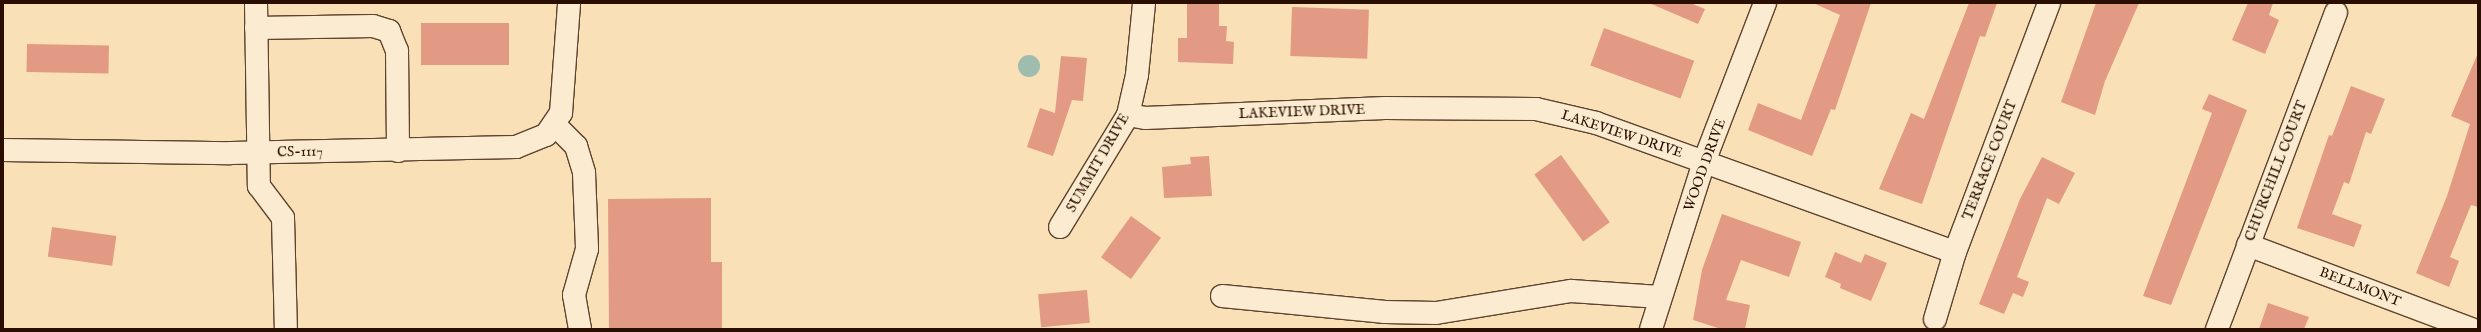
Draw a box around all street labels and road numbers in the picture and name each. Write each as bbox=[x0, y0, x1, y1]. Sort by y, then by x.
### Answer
street label: TERRACE COURT bbox=[1959, 98, 2021, 222]
street label: CHURCHILL COURT bbox=[2241, 98, 2311, 244]
street label: LAKEVIEW DRIVE bbox=[1238, 101, 1366, 123]
street label: LAKEVIEW DRIVE bbox=[1559, 106, 1685, 162]
street label: SUMMIT DRIVE bbox=[1063, 111, 1133, 215]
street label: WOOD DRIVE bbox=[1681, 117, 1729, 213]
street label: CS-1117 bbox=[277, 143, 323, 161]
street label: BELLMONT bbox=[2317, 264, 2403, 310]

